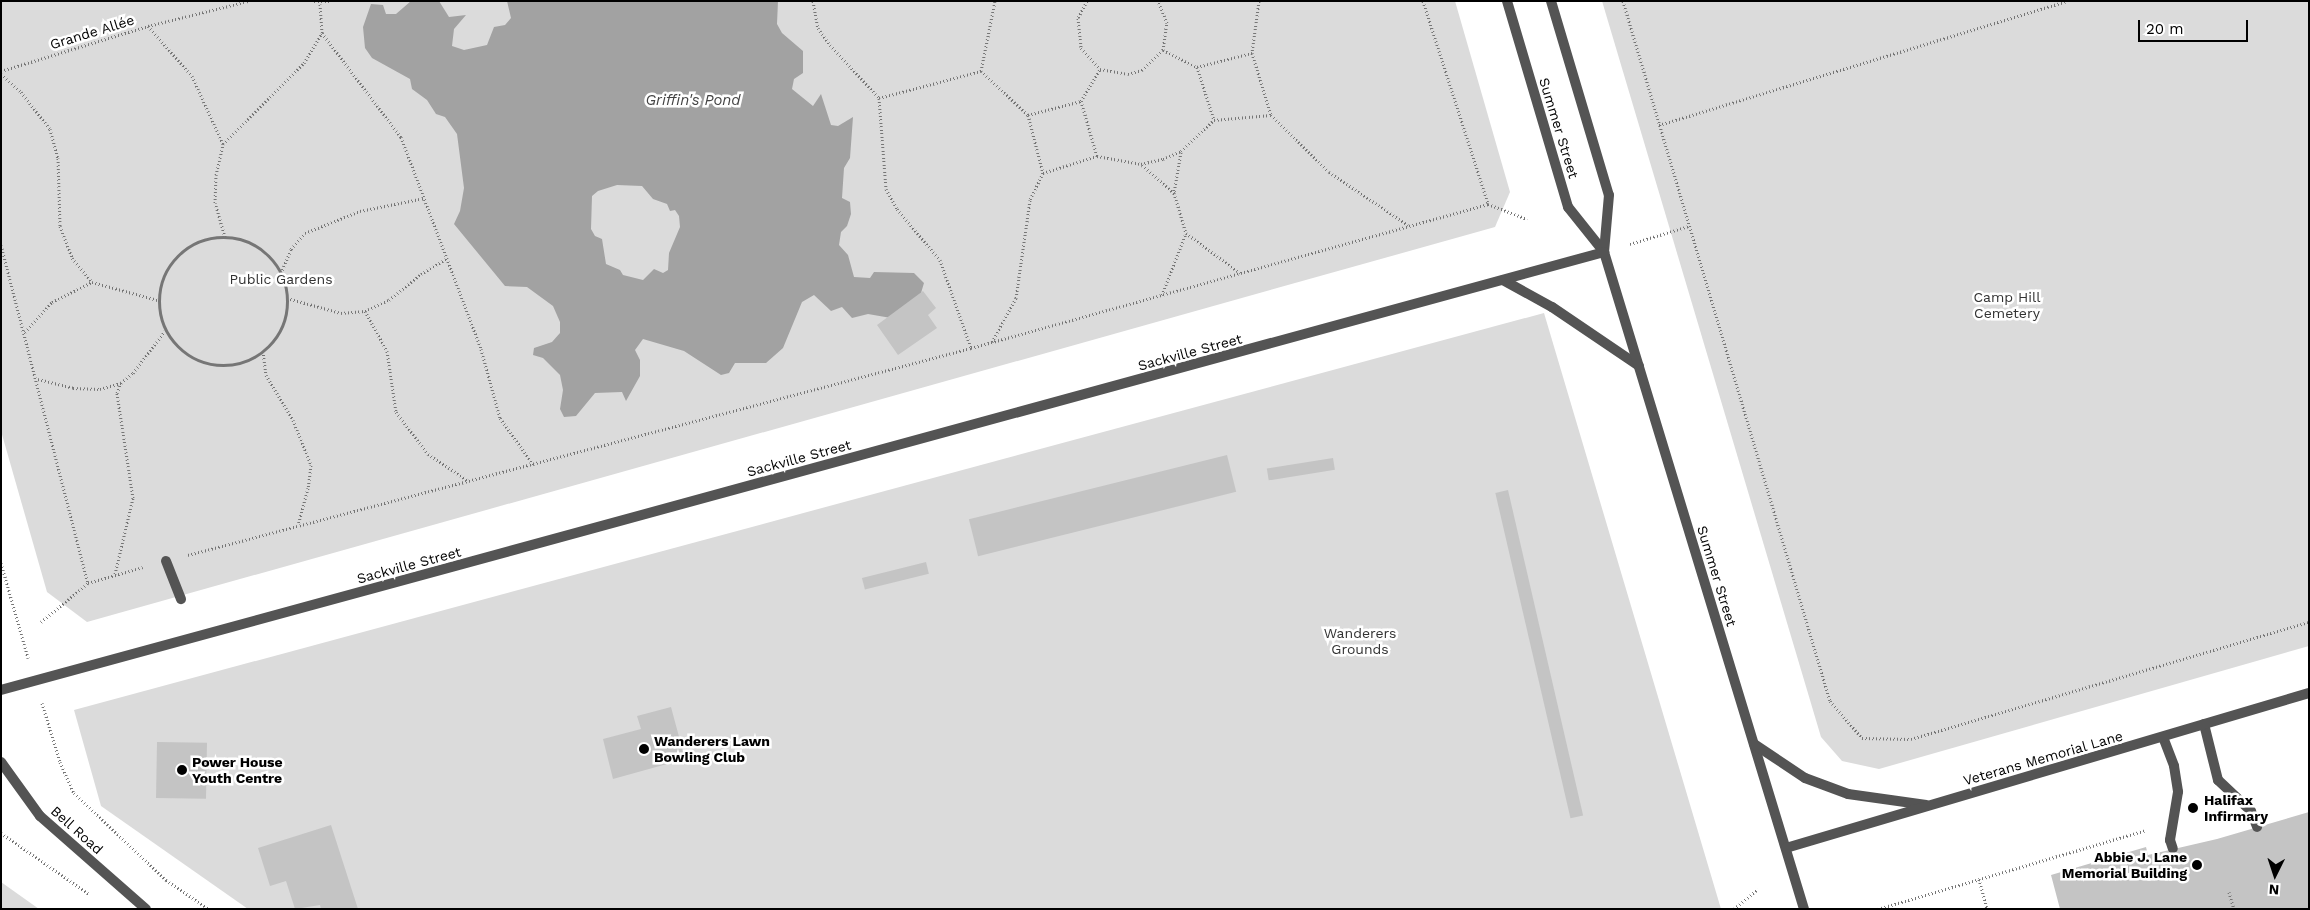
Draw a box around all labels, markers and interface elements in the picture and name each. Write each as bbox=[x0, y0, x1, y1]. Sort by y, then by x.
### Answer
scale bar bbox=[2140, 10, 2250, 42]
street label: Grande Allée bbox=[48, 11, 136, 53]
text: 20 m bbox=[2146, 20, 2184, 38]
street label: Summer Street bbox=[1536, 75, 1582, 181]
water label: Griffin's Pond bbox=[645, 92, 741, 110]
park label: Public Gardens bbox=[229, 271, 333, 287]
park label: Camp Hill Cemetery bbox=[1974, 289, 2040, 322]
street label: Sackville Street bbox=[1136, 330, 1244, 374]
street label: Sackville Street bbox=[745, 436, 853, 480]
street label: Summer Street bbox=[1694, 523, 1740, 629]
street label: Sackville Street bbox=[355, 543, 463, 587]
park label: Wanderers Grounds bbox=[1324, 625, 1396, 658]
street label: Veterans Memorial Lane bbox=[1961, 727, 2125, 789]
place label: Wanderers Lawn Bowling Club bbox=[654, 733, 770, 766]
marker: Wanderers Lawn Bowling Club bbox=[638, 743, 650, 755]
place label: Power House Youth Centre bbox=[192, 754, 283, 786]
marker: Power House Youth Centre bbox=[176, 764, 188, 776]
place label: Halifax Infirmary bbox=[2204, 792, 2268, 824]
marker: Halifax Infirmary bbox=[2186, 801, 2200, 815]
street label: Bell Road bbox=[47, 802, 107, 858]
place label: Abbie J. Lane Memorial Building bbox=[2062, 849, 2187, 882]
north arrow bbox=[2250, 850, 2300, 900]
marker: Abbie J. Lane Memorial Building bbox=[2191, 859, 2203, 871]
text: N bbox=[2268, 882, 2280, 898]

